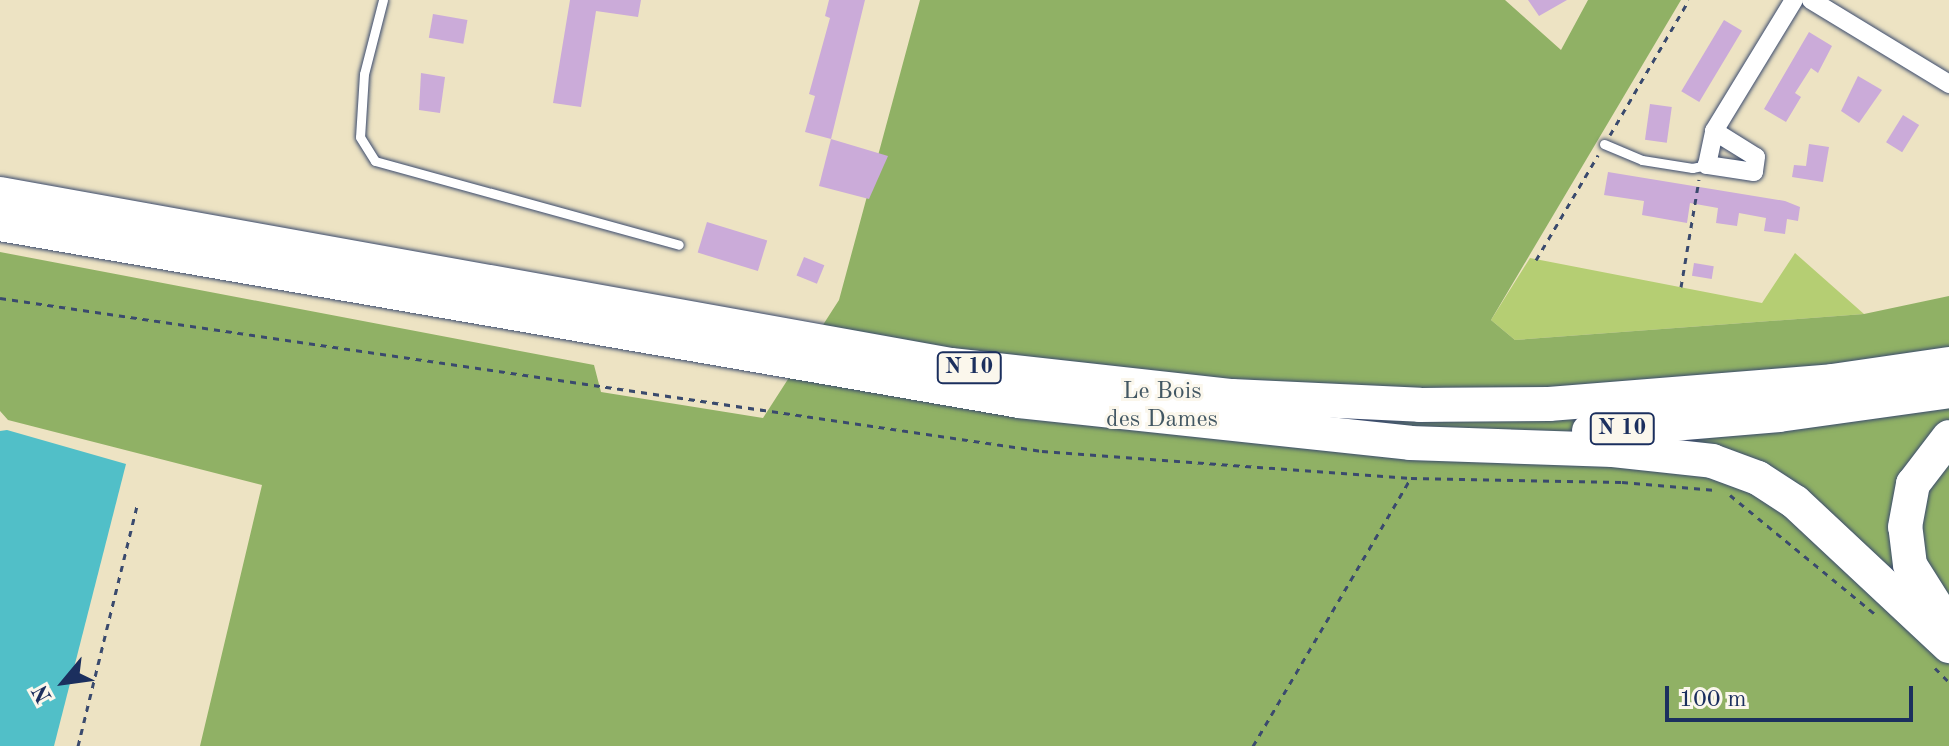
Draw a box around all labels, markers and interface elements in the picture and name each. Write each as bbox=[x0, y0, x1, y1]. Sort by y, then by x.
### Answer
road number: N 10 bbox=[935, 350, 1003, 386]
park label: Le Bois des Dames bbox=[1106, 379, 1218, 435]
road number: N 10 bbox=[1588, 411, 1656, 447]
north arrow bbox=[24, 642, 104, 722]
scale bar bbox=[1669, 670, 1917, 720]
text: N bbox=[29, 681, 57, 706]
text: 100 m bbox=[1679, 688, 1747, 712]

